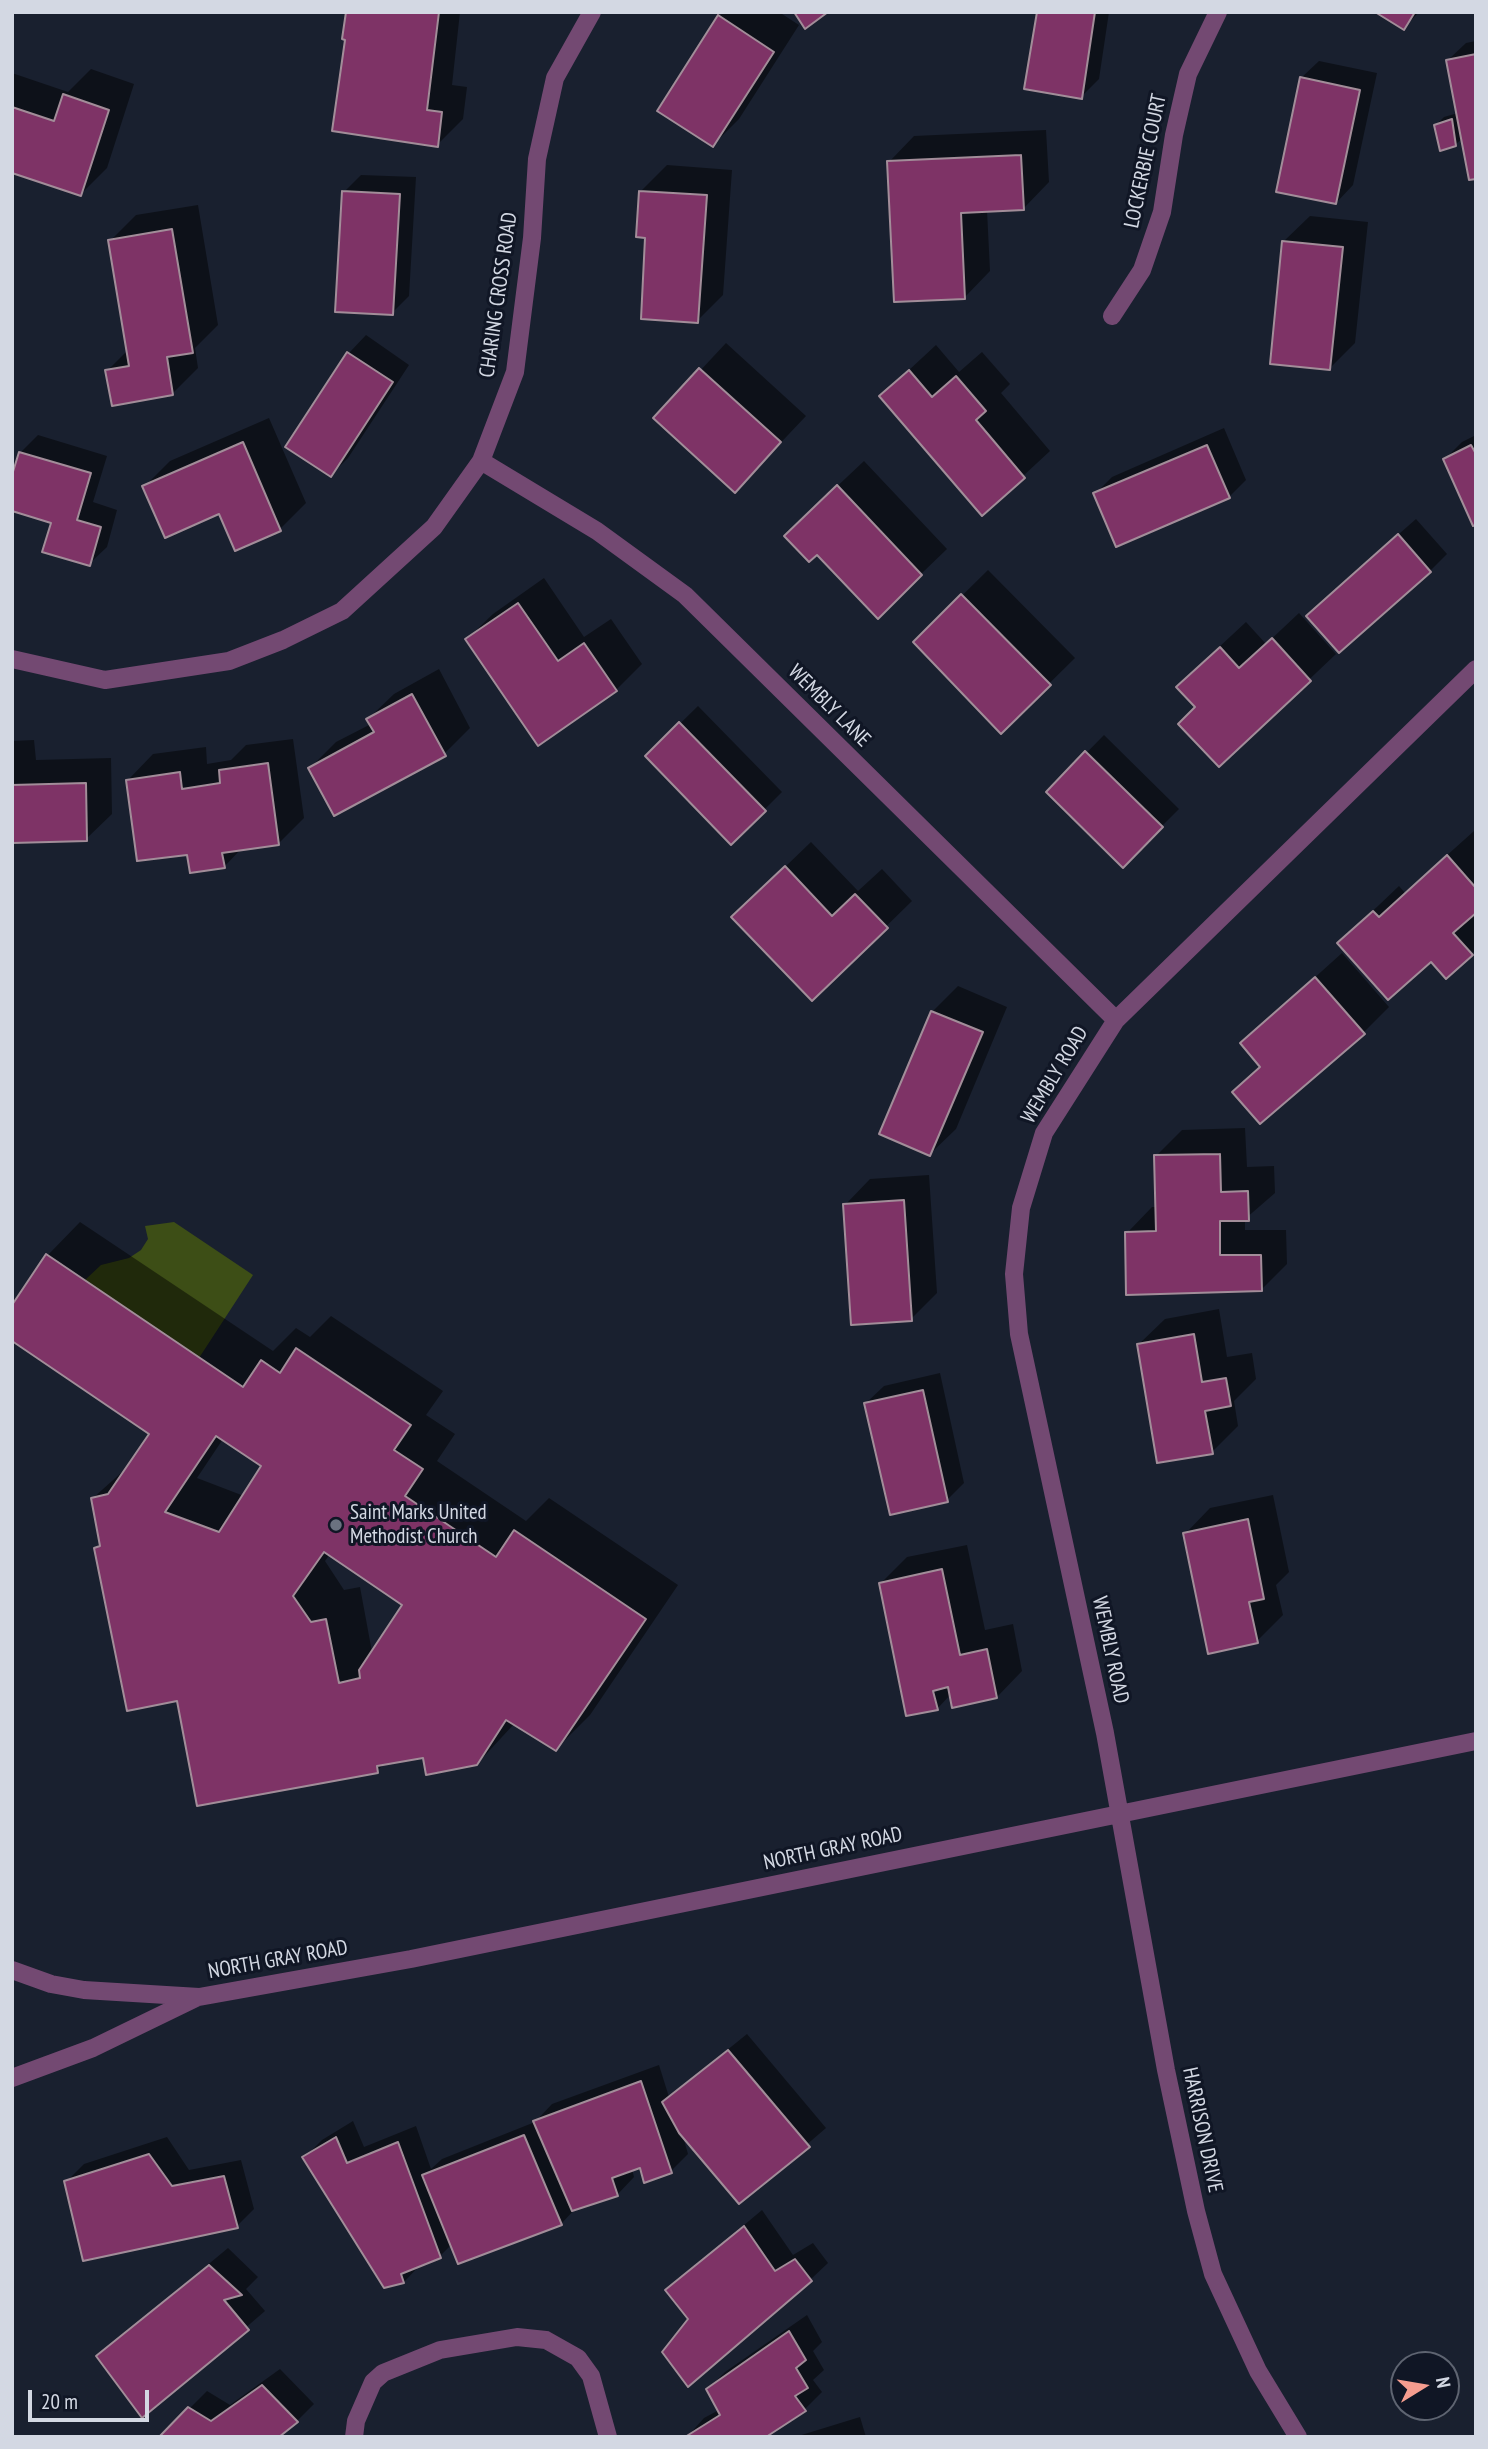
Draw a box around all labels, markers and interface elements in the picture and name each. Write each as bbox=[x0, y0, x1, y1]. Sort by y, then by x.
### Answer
street label: LOCKERBIE COURT bbox=[1119, 92, 1173, 230]
street label: CHARING CROSS ROAD bbox=[475, 211, 523, 379]
street label: WEMBLY LANE bbox=[782, 659, 876, 753]
street label: WEMBLY ROAD bbox=[1016, 1022, 1094, 1128]
place label: Saint Marks United Methodist Church bbox=[350, 1500, 487, 1550]
marker: Saint Marks United Methodist Church bbox=[328, 1517, 344, 1533]
street label: WEMBLY ROAD bbox=[1086, 1594, 1134, 1706]
street label: NORTH GRAY ROAD bbox=[761, 1822, 905, 1876]
street label: NORTH GRAY ROAD bbox=[206, 1935, 350, 1985]
street label: HARRISON DRIVE bbox=[1176, 2065, 1228, 2195]
north arrow bbox=[1390, 2351, 1460, 2421]
text: N bbox=[1431, 2375, 1456, 2390]
scale bar bbox=[32, 2376, 152, 2420]
text: 20 m bbox=[41, 2388, 78, 2415]

